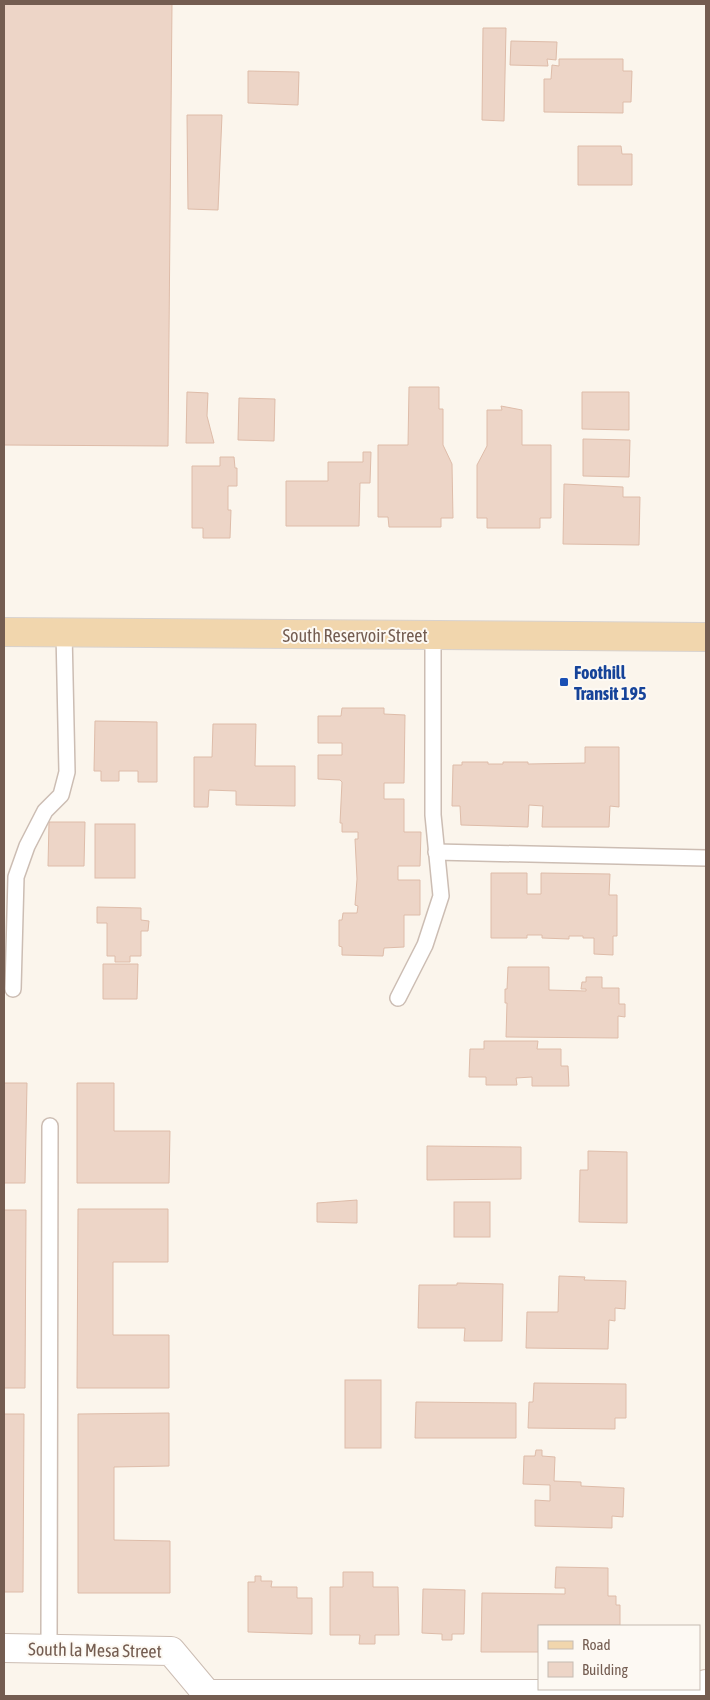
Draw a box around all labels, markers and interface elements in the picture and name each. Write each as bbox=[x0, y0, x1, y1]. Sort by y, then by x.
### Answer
street label: South Reservoir Street bbox=[282, 625, 428, 646]
place label: Foothill Transit 195 bbox=[574, 662, 646, 704]
marker: Foothill Transit 195 bbox=[558, 676, 570, 688]
legend bbox=[538, 1625, 700, 1690]
text: Road bbox=[582, 1636, 611, 1653]
street label: South la Mesa Street bbox=[28, 1638, 162, 1662]
text: Building bbox=[582, 1661, 628, 1678]

